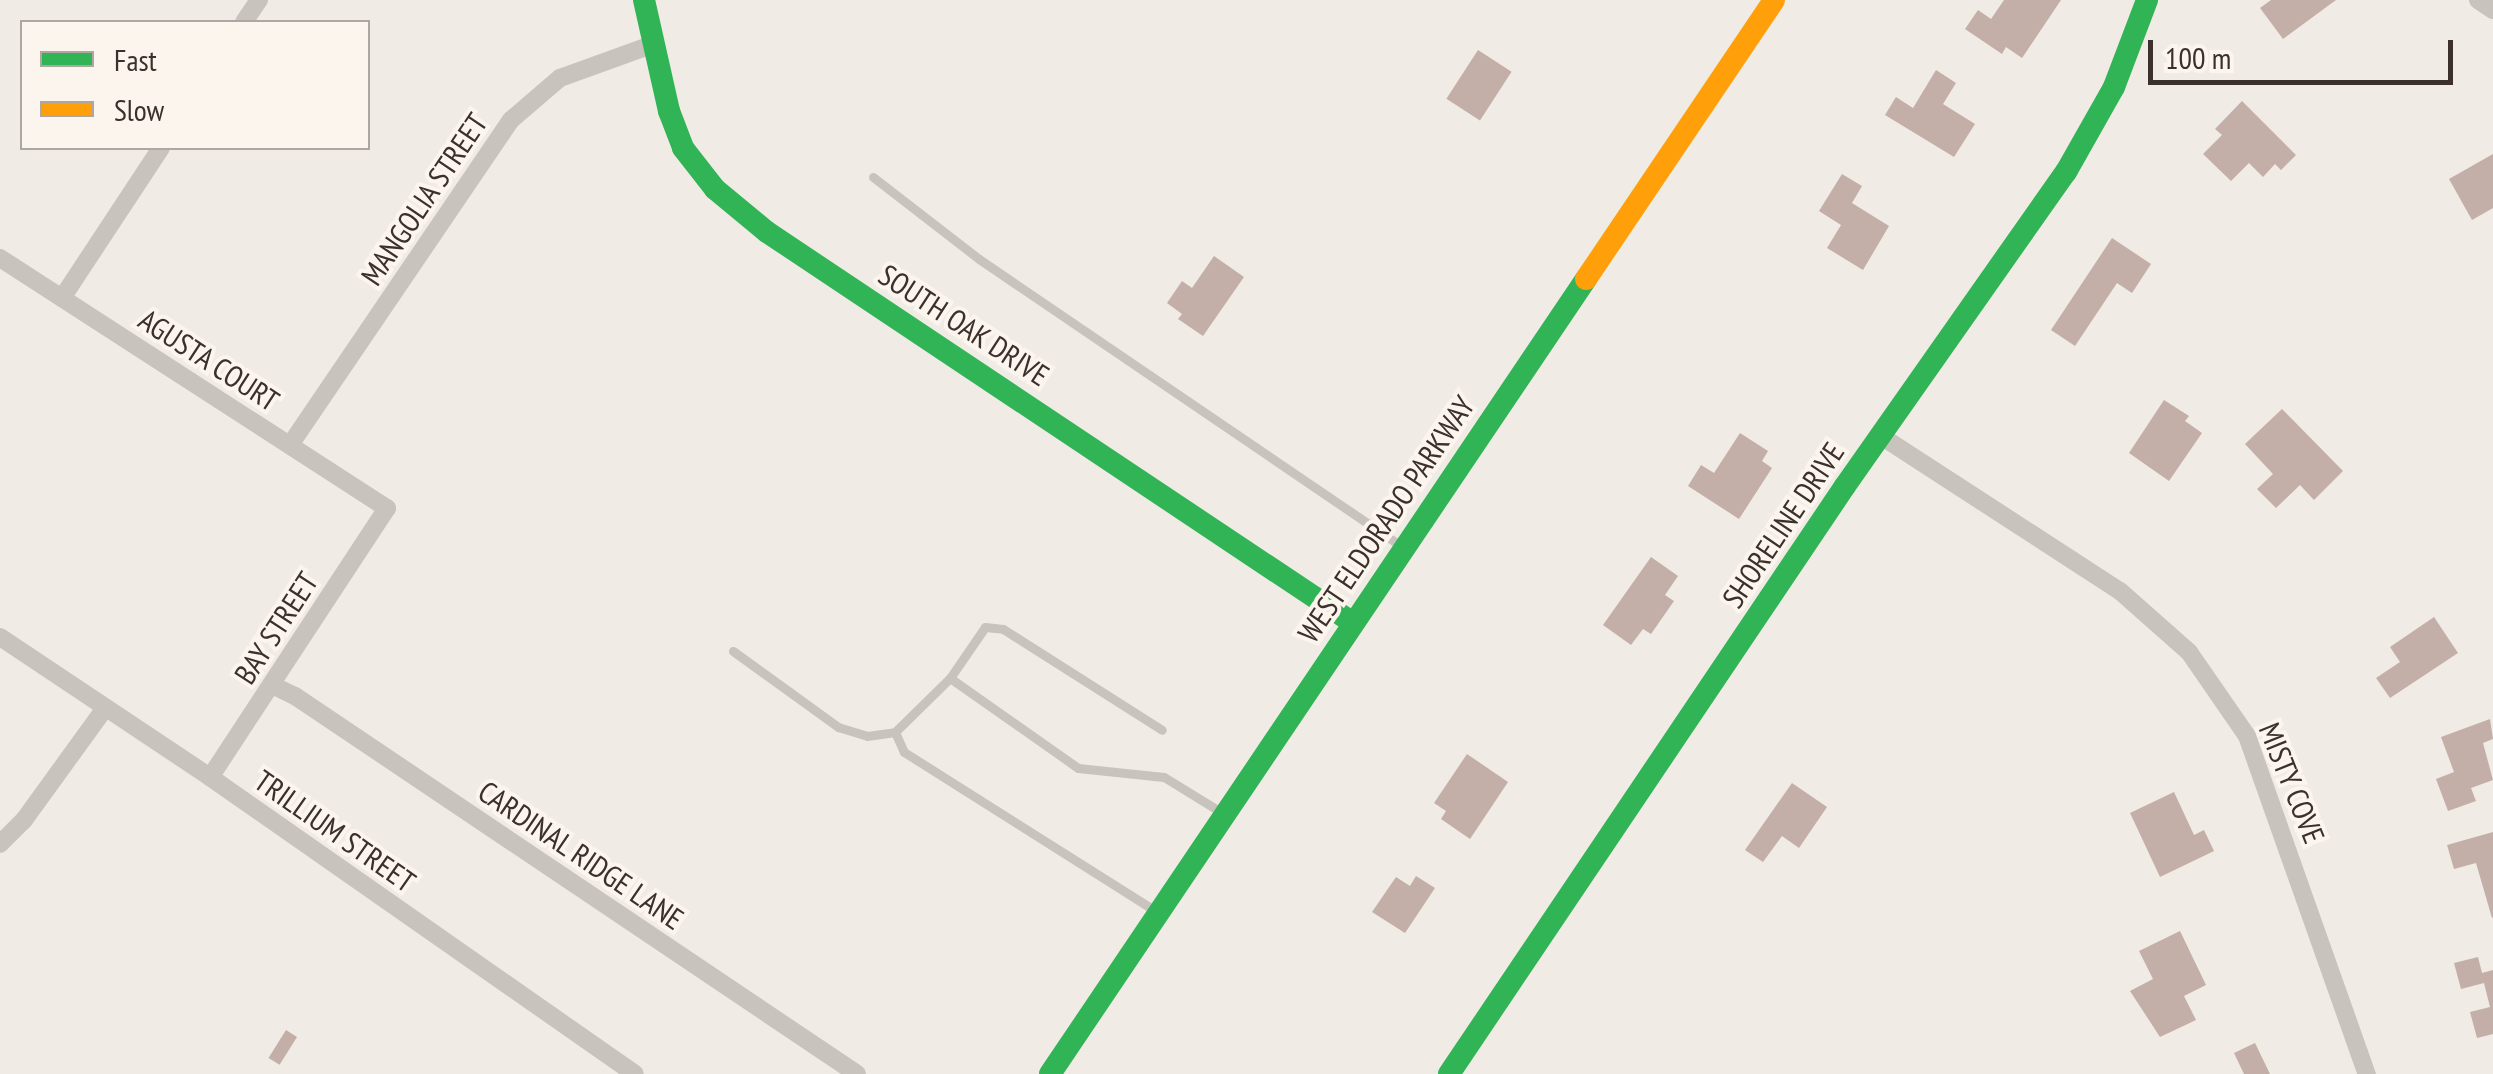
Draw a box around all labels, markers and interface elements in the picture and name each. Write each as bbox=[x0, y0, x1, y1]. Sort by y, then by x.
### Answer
legend bbox=[20, 20, 370, 150]
scale bar bbox=[2153, 20, 2458, 82]
text: 100 m bbox=[2165, 38, 2231, 77]
text: Fast bbox=[114, 40, 157, 79]
text: Slow bbox=[114, 90, 164, 129]
street label: MANGOLIA STREET bbox=[353, 106, 495, 292]
street label: SOUTH OAK DRIVE bbox=[872, 257, 1056, 393]
street label: AGUSTA COURT bbox=[132, 301, 286, 419]
street label: WEST ELDORADO PARKWAY bbox=[1290, 389, 1482, 649]
street label: SHORELINE DRIVE bbox=[1715, 436, 1851, 614]
street label: BAY STREET bbox=[226, 565, 326, 691]
street label: MISTY COVE bbox=[2251, 717, 2333, 849]
street label: TRILLIUM STREET bbox=[248, 762, 422, 900]
street label: CARDINAL RIDGE LANE bbox=[471, 773, 691, 937]

